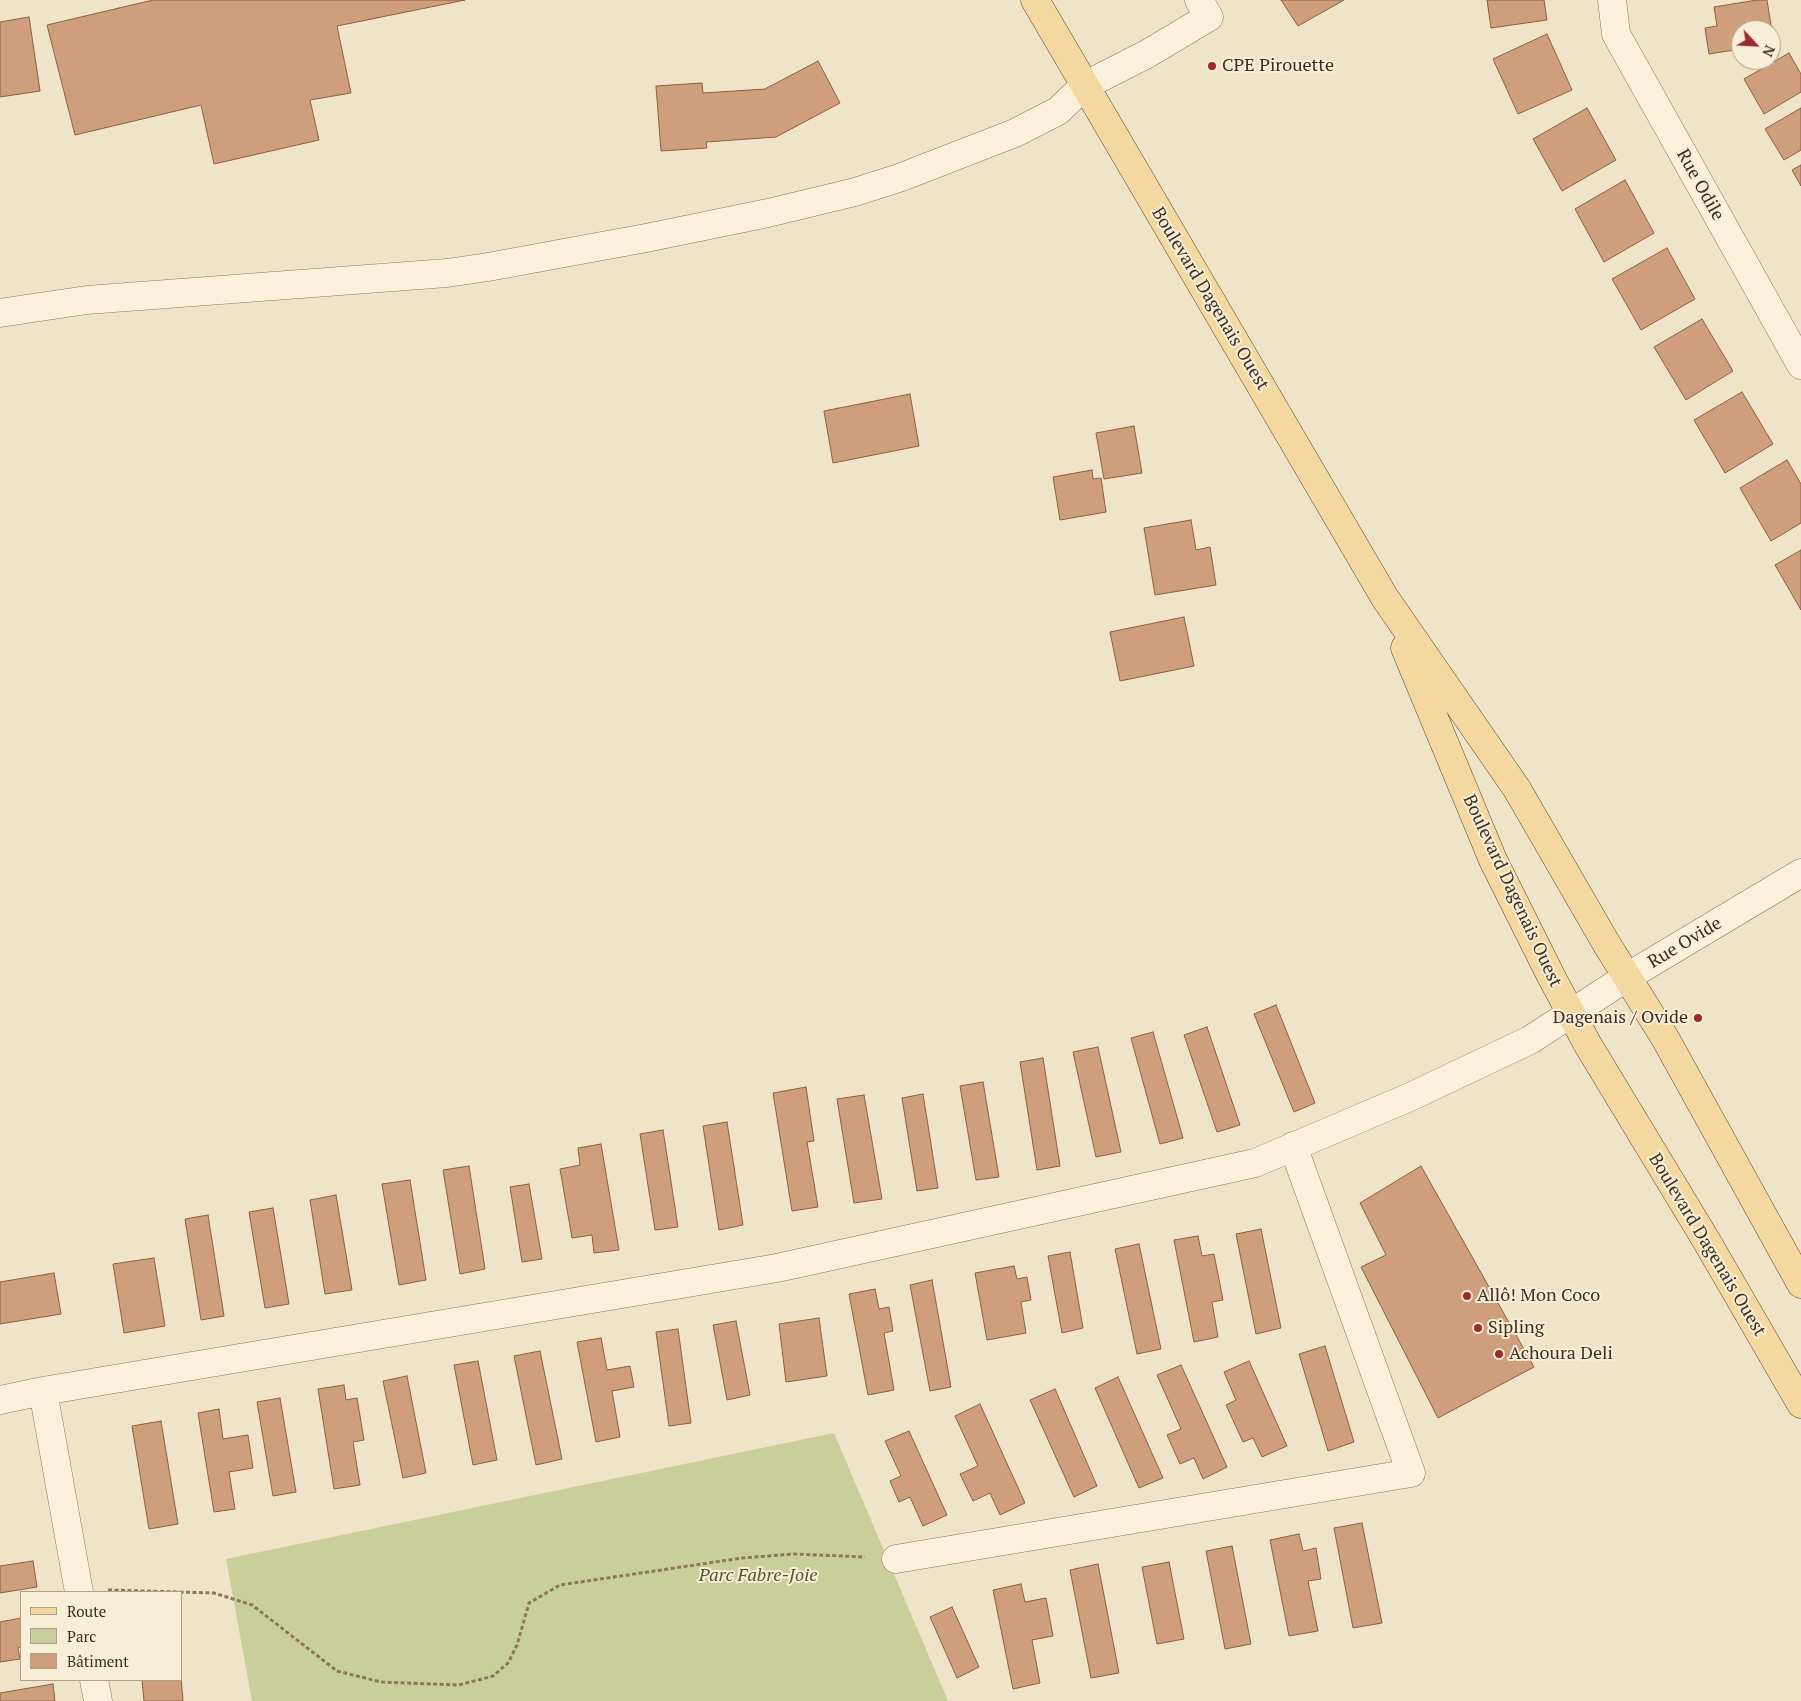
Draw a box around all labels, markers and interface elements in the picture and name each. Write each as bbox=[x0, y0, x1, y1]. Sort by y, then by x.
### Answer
north arrow bbox=[1731, 20, 1781, 70]
text: N bbox=[1758, 42, 1780, 60]
place label: CPE Pirouette bbox=[1222, 55, 1334, 77]
marker: CPE Pirouette bbox=[1206, 60, 1218, 72]
street label: Rue Odile bbox=[1672, 145, 1728, 225]
street label: Boulevard Dagenais Ouest bbox=[1147, 203, 1273, 395]
street label: Boulevard Dagenais Ouest bbox=[1458, 791, 1566, 991]
street label: Rue Ovide bbox=[1644, 913, 1726, 973]
place label: Dagenais / Ovide bbox=[1553, 1007, 1688, 1029]
marker: Dagenais / Ovide bbox=[1692, 1012, 1704, 1024]
street label: Boulevard Dagenais Ouest bbox=[1644, 1149, 1770, 1341]
place label: Allô! Mon Coco bbox=[1477, 1285, 1600, 1307]
marker: Allô! Mon Coco bbox=[1461, 1290, 1473, 1302]
place label: Sipling bbox=[1488, 1317, 1544, 1339]
marker: Sipling bbox=[1472, 1322, 1484, 1334]
place label: Achoura Deli bbox=[1509, 1343, 1613, 1365]
marker: Achoura Deli bbox=[1493, 1348, 1505, 1360]
park label: Parc Fabre-Joie bbox=[699, 1565, 817, 1587]
legend bbox=[20, 1591, 182, 1681]
text: Route bbox=[67, 1601, 106, 1621]
text: Parc bbox=[67, 1626, 96, 1646]
text: Bâtiment bbox=[67, 1651, 129, 1671]

